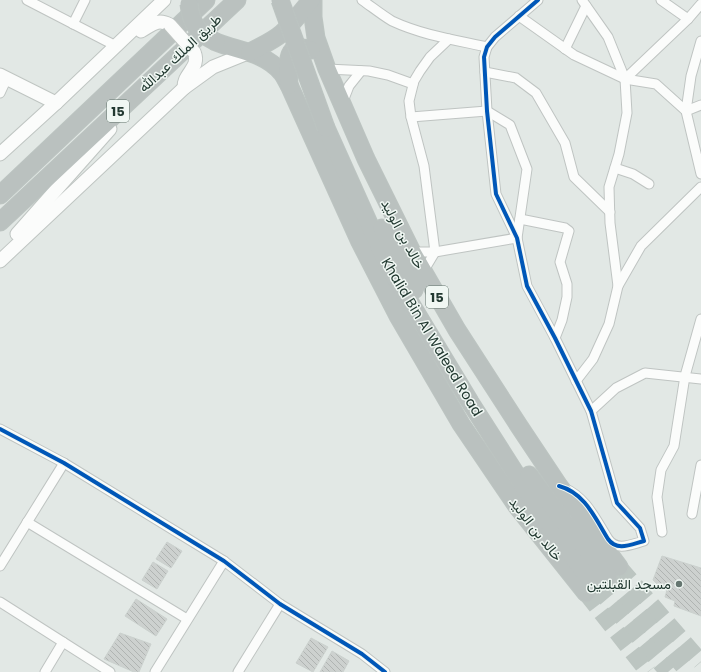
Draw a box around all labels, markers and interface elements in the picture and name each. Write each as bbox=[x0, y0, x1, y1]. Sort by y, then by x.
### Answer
street label: طريق الملك عبدالله bbox=[134, 9, 226, 97]
road number: 15 bbox=[107, 100, 129, 122]
street label: خالد بن الوليد bbox=[376, 196, 430, 272]
street label: Khalid Bin Al Waleed Road bbox=[377, 254, 487, 420]
road number: 15 bbox=[426, 286, 448, 308]
street label: خالد بن الوليد bbox=[505, 493, 567, 565]
place label: مسجد القبلتين bbox=[587, 574, 671, 594]
marker: مسجد القبلتين bbox=[674, 579, 684, 589]

